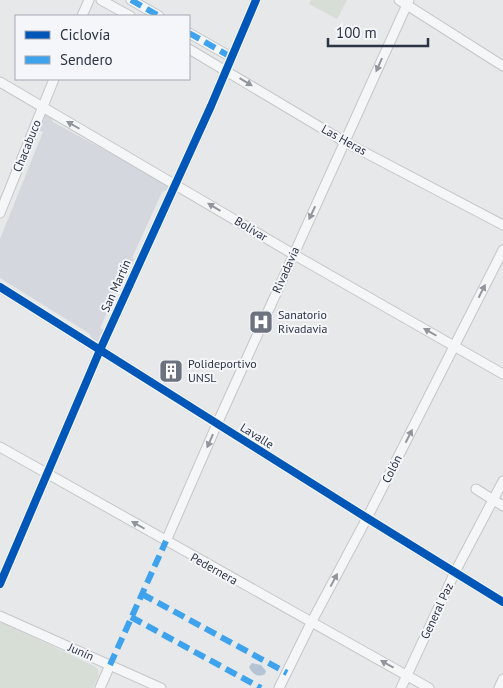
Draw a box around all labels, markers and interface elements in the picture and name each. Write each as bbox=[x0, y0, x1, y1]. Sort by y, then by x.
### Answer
legend bbox=[15, 15, 190, 80]
scale bar bbox=[328, 15, 428, 47]
text: 100 m bbox=[336, 23, 377, 42]
text: Ciclovía bbox=[60, 25, 110, 44]
text: Sendero bbox=[60, 50, 113, 69]
one-way arrow bbox=[375, 58, 383, 72]
one-way arrow bbox=[240, 78, 253, 87]
street label: Chacabuco bbox=[9, 117, 44, 174]
one-way arrow bbox=[67, 121, 80, 130]
street label: Las Heras bbox=[319, 121, 369, 158]
one-way arrow bbox=[207, 203, 220, 212]
one-way arrow bbox=[308, 206, 316, 220]
street label: Bolívar bbox=[232, 213, 271, 244]
street label: Rivadavia bbox=[269, 244, 302, 295]
street label: San Martín bbox=[97, 257, 134, 314]
one-way arrow bbox=[478, 284, 486, 298]
place label: Sanatorio Rivadavia bbox=[278, 307, 328, 336]
hospital icon: Sanatorio Rivadavia bbox=[248, 309, 274, 335]
one-way arrow bbox=[423, 328, 438, 336]
place label: Polideportivo UNSL bbox=[188, 356, 257, 385]
building icon: Polideportivo UNSL bbox=[158, 358, 184, 384]
street label: Lavalle bbox=[238, 419, 277, 452]
one-way arrow bbox=[405, 429, 413, 443]
one-way arrow bbox=[205, 434, 213, 448]
street label: Colón bbox=[378, 452, 405, 485]
one-way arrow bbox=[131, 521, 145, 530]
street label: Pedernera bbox=[188, 549, 241, 588]
one-way arrow bbox=[330, 573, 338, 587]
street label: General Paz bbox=[417, 580, 456, 641]
street label: Junín bbox=[65, 639, 96, 664]
one-way arrow bbox=[380, 660, 393, 669]

